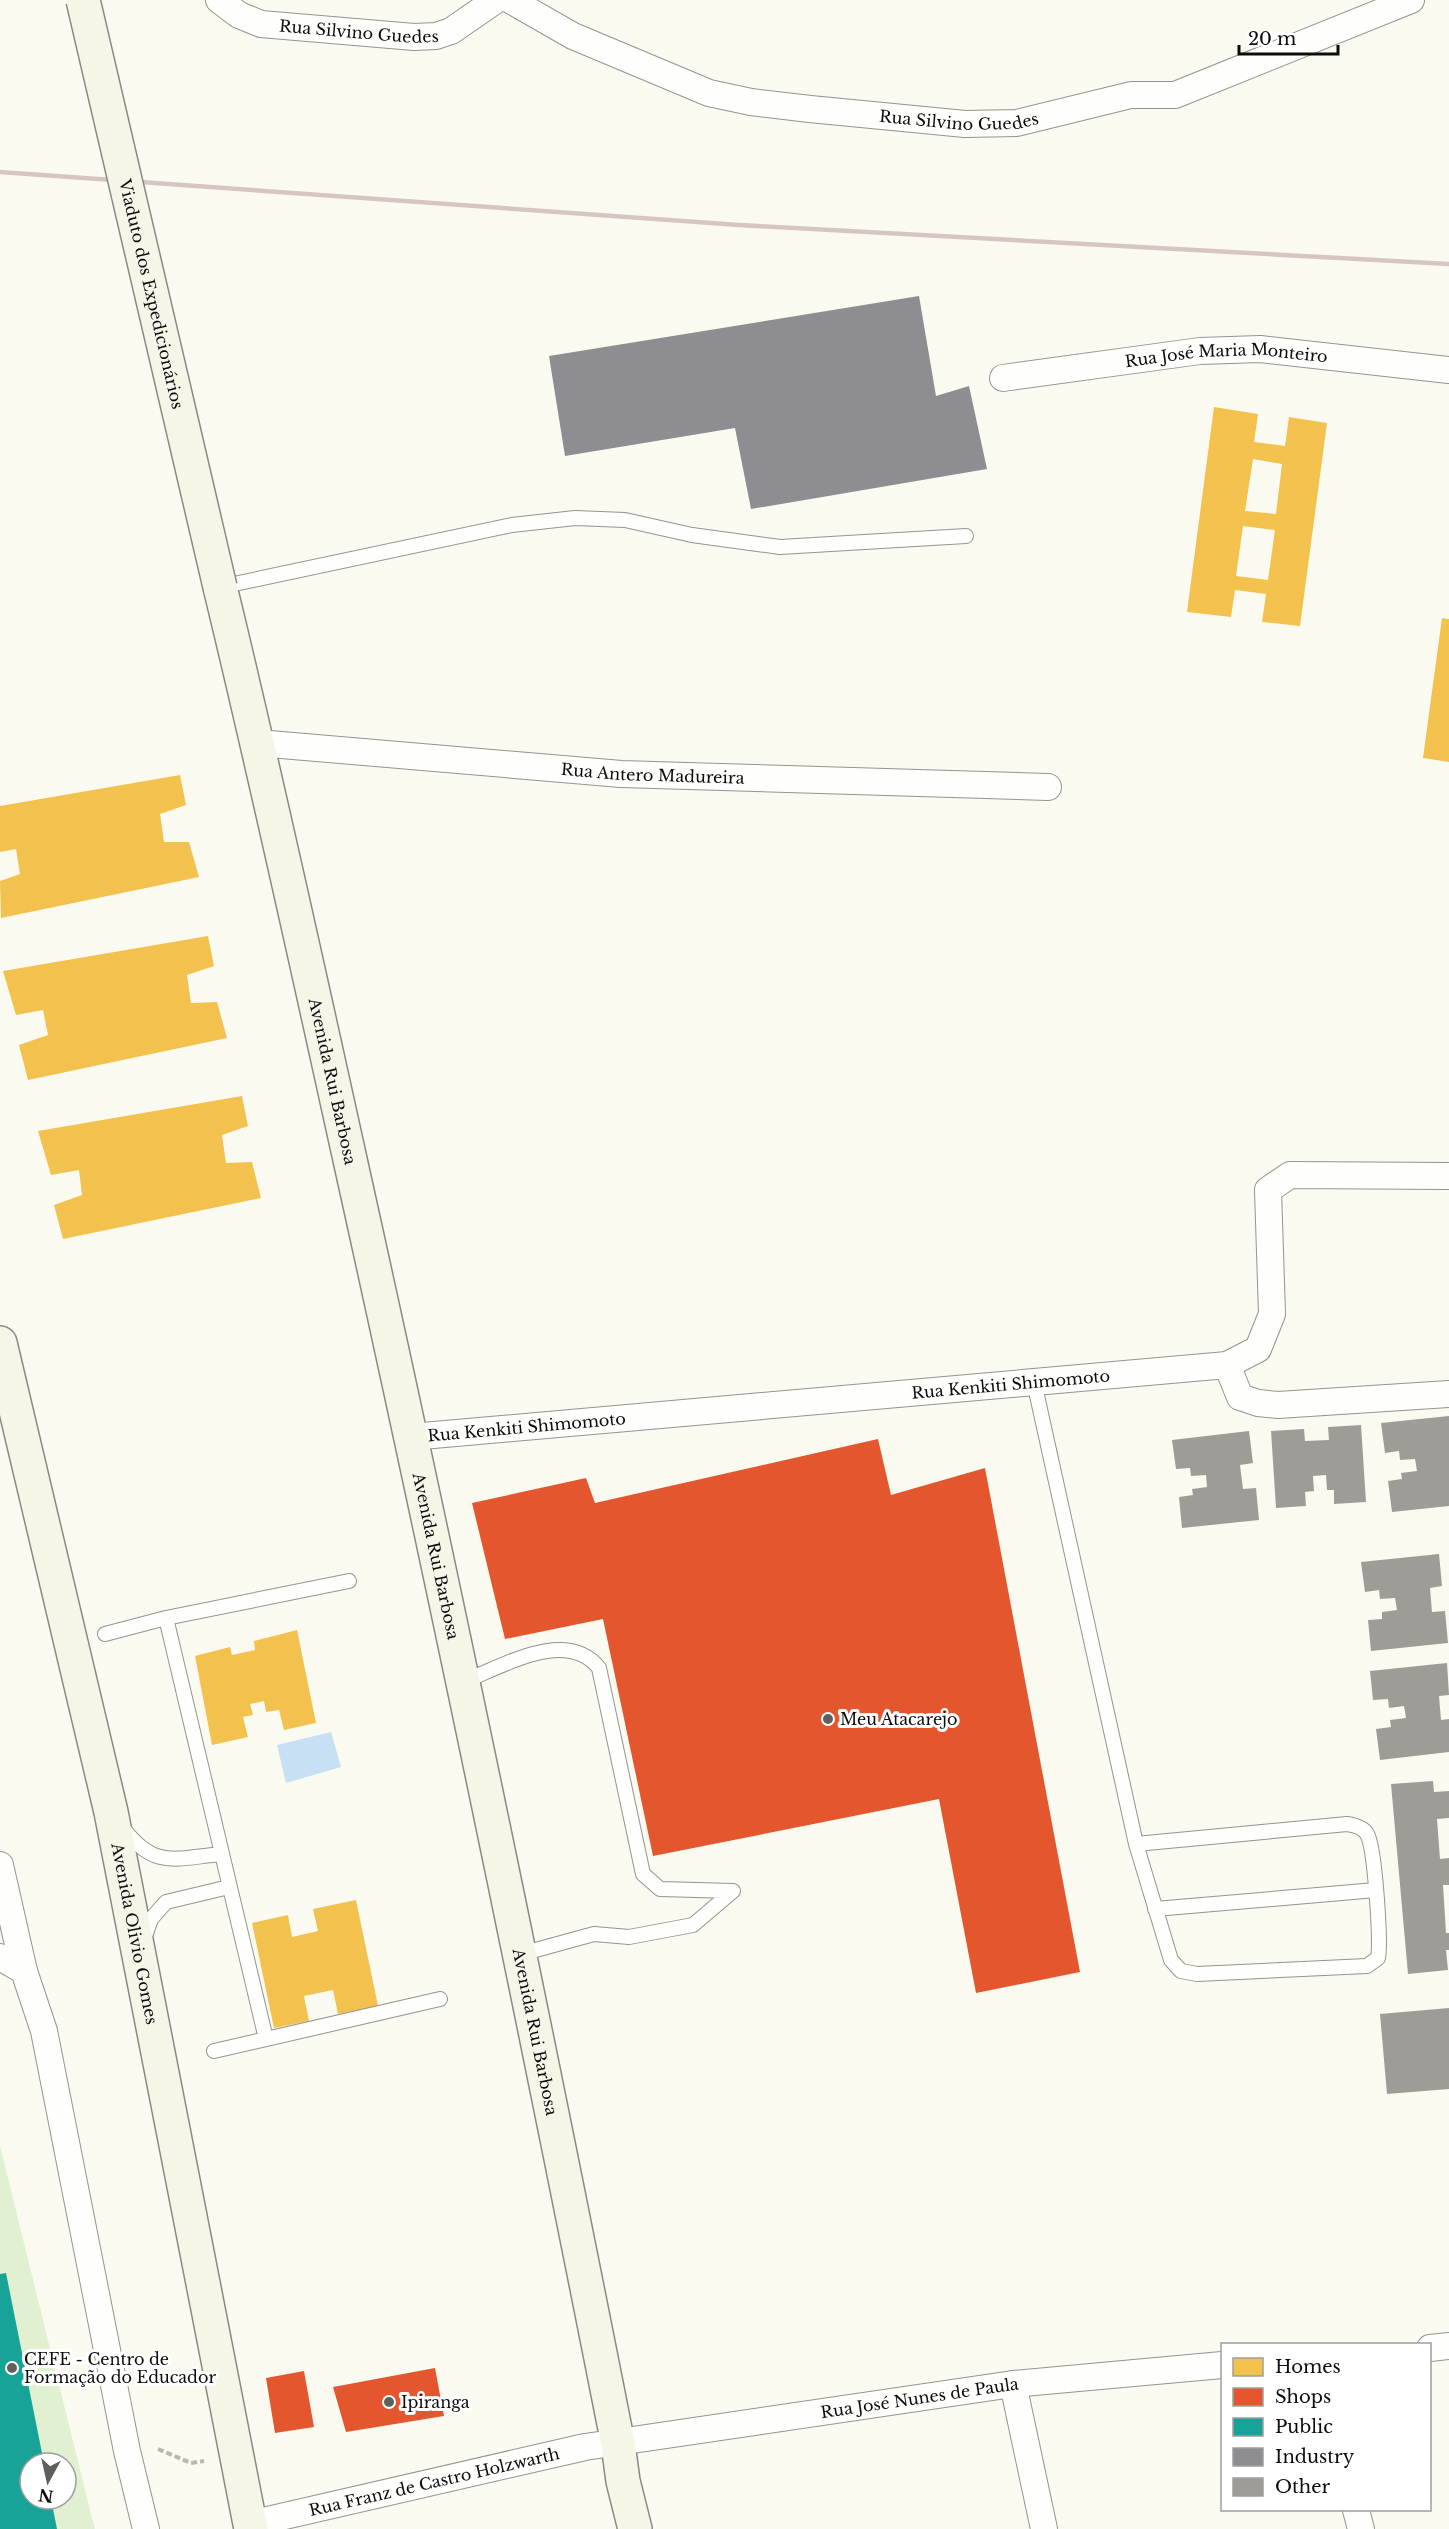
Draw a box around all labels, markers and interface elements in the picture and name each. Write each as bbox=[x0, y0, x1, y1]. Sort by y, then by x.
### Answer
street label: Rua Silvino Guedes bbox=[278, 16, 439, 47]
scale bar bbox=[1239, 18, 1338, 56]
text: 20 m bbox=[1248, 28, 1296, 50]
street label: Rua Silvino Guedes bbox=[878, 106, 1041, 134]
street label: Viaduto dos Expedicionários bbox=[115, 176, 188, 411]
street label: Rua José Maria Monteiro bbox=[1124, 339, 1329, 371]
street label: Rua Antero Madureira bbox=[560, 759, 745, 788]
street label: Avenida Rui Barbosa bbox=[304, 995, 361, 1167]
street label: Rua Kenkiti Shimomoto bbox=[911, 1365, 1111, 1403]
street label: Rua Kenkiti Shimomoto bbox=[427, 1408, 627, 1446]
street label: Avenida Rui Barbosa bbox=[408, 1470, 464, 1641]
place label: Meu Atacarejo bbox=[840, 1709, 957, 1729]
marker: Meu Atacarejo bbox=[821, 1712, 835, 1726]
street label: Avenida Olivio Gomes bbox=[107, 1840, 162, 2026]
street label: Avenida Rui Barbosa bbox=[508, 1946, 562, 2117]
legend bbox=[1221, 2343, 1431, 2511]
place label: CEFE - Centro de Formação do Educador bbox=[24, 2349, 216, 2387]
text: Homes bbox=[1275, 2356, 1341, 2378]
marker: CEFE - Centro de Formação do Educador bbox=[5, 2361, 19, 2375]
street label: Rua José Nunes de Paula bbox=[819, 2374, 1020, 2422]
text: Shops bbox=[1275, 2386, 1331, 2408]
place label: Ipiranga bbox=[401, 2392, 470, 2412]
marker: Ipiranga bbox=[382, 2395, 396, 2409]
text: Public bbox=[1275, 2416, 1333, 2438]
street label: Rua Franz de Castro Holzwarth bbox=[307, 2443, 561, 2520]
text: Industry bbox=[1275, 2446, 1355, 2468]
north arrow bbox=[18, 2451, 78, 2511]
text: Other bbox=[1275, 2476, 1331, 2498]
text: N bbox=[37, 2485, 55, 2507]

